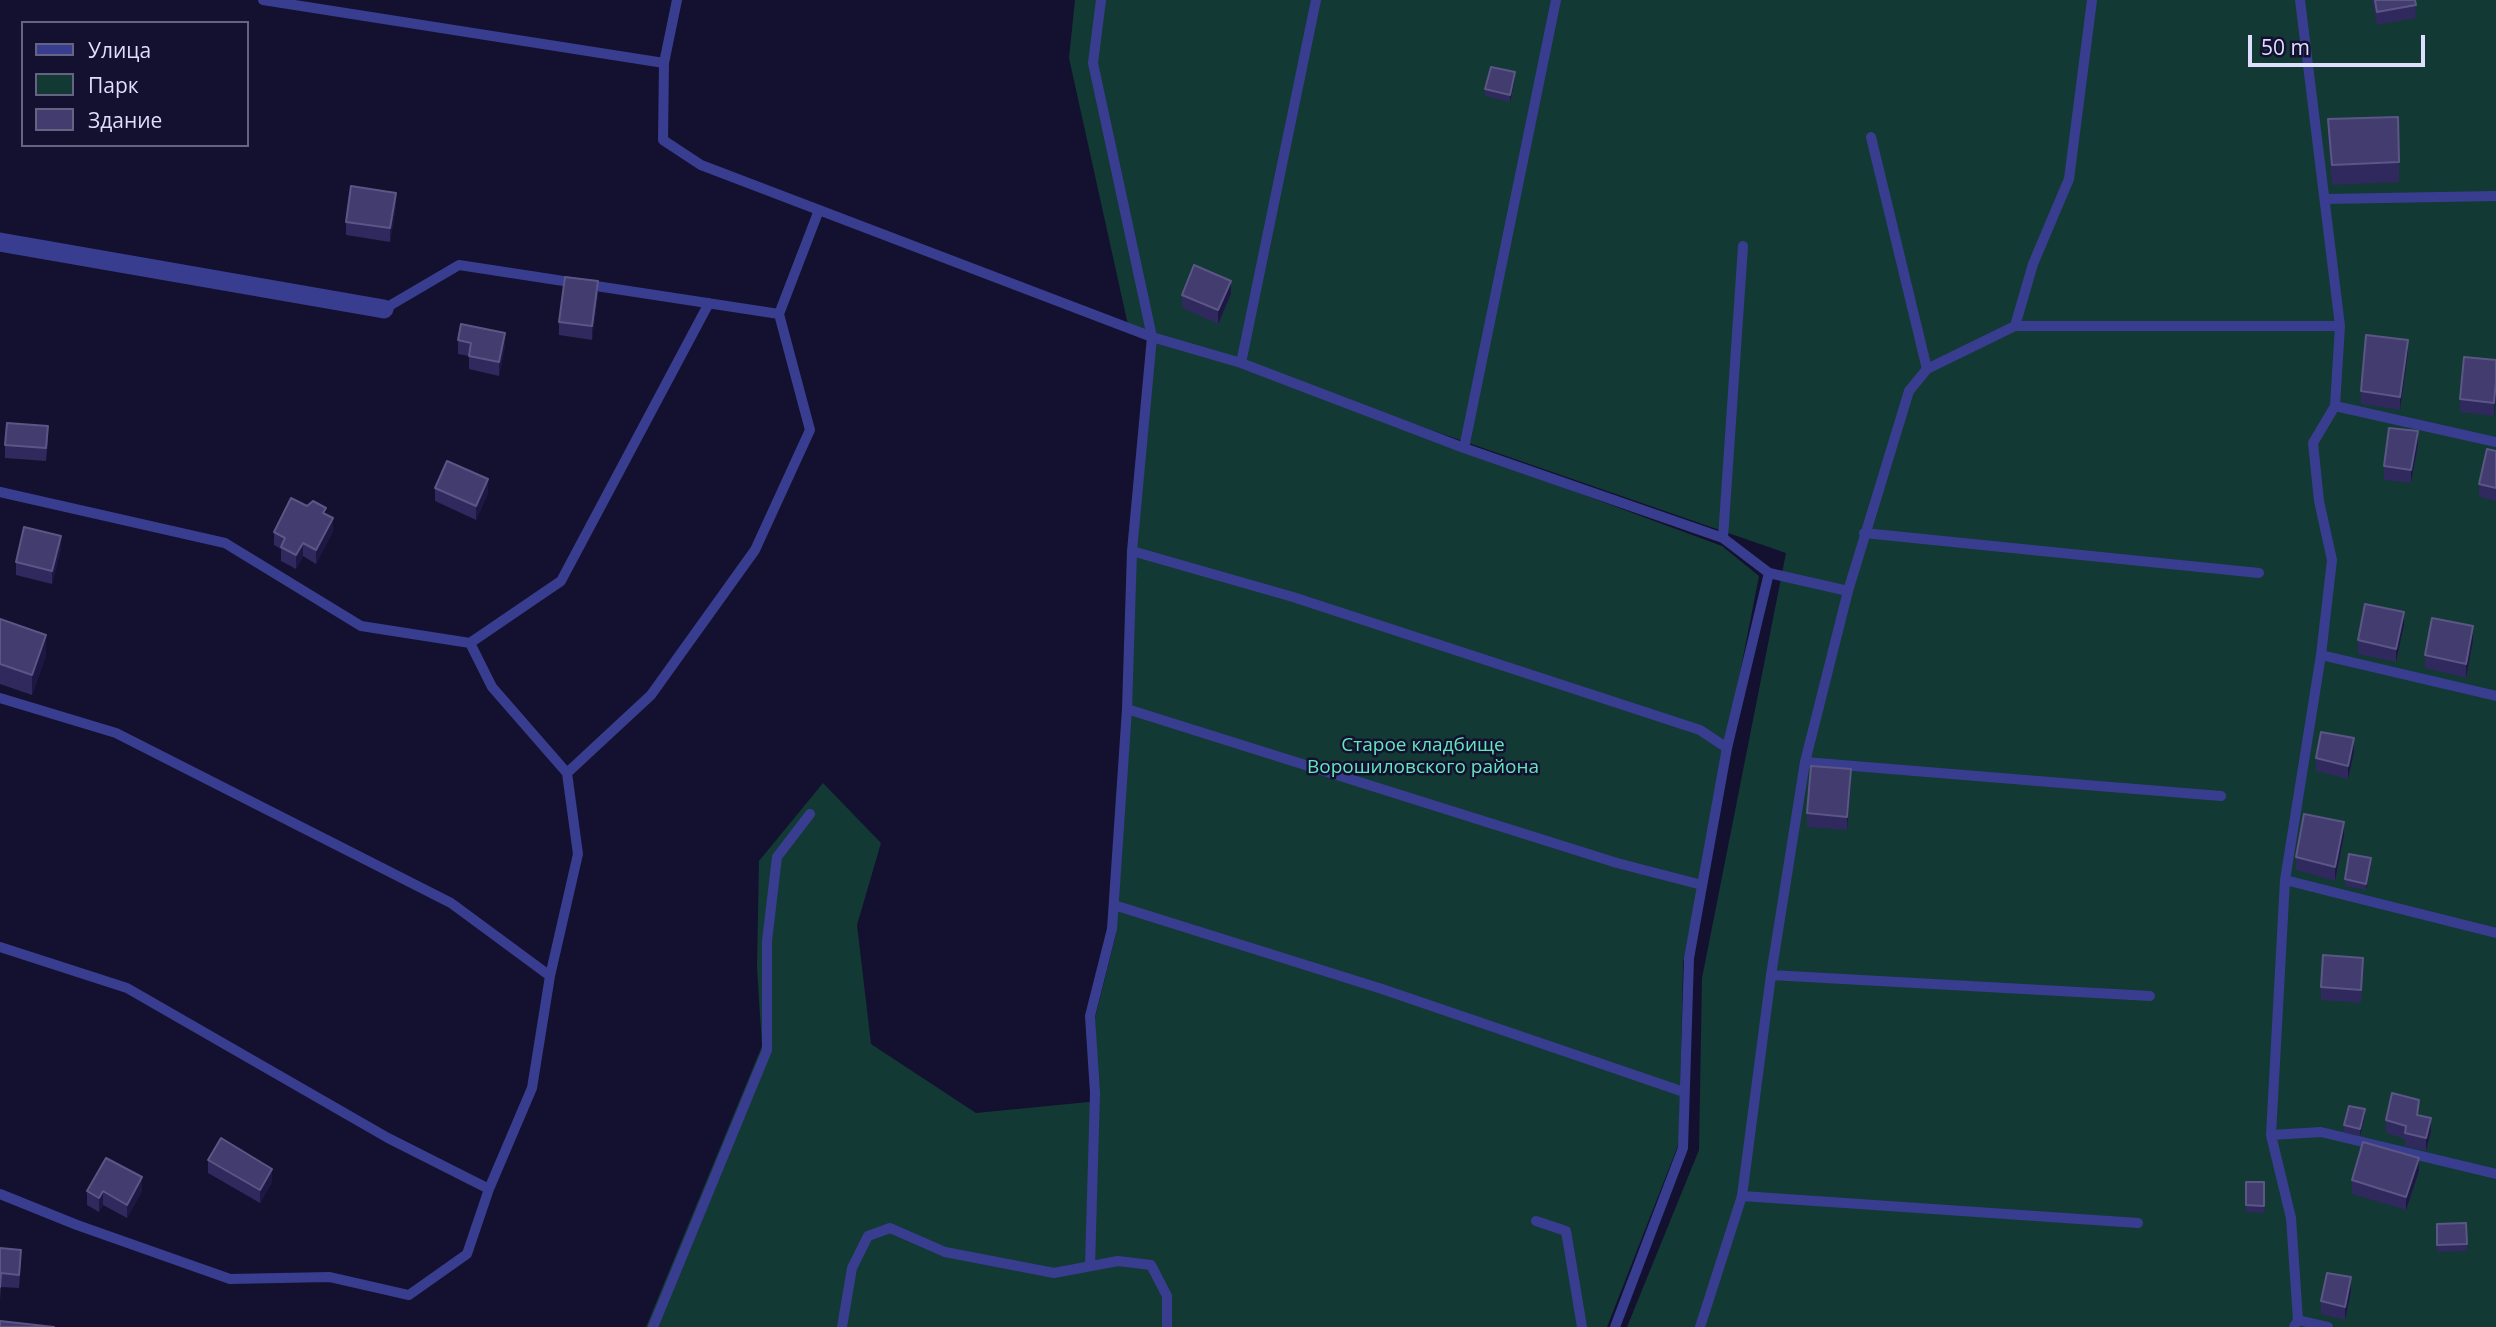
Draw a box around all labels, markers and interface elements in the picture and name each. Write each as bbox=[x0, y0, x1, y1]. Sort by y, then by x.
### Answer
legend bbox=[21, 21, 248, 147]
scale bar bbox=[2251, 21, 2428, 65]
text: 50 m bbox=[2261, 33, 2310, 61]
text: Улица bbox=[88, 36, 151, 64]
text: Парк bbox=[88, 71, 139, 99]
text: Здание bbox=[88, 106, 162, 134]
park label: Старое кладбище Ворошиловского района bbox=[1307, 735, 1539, 779]

